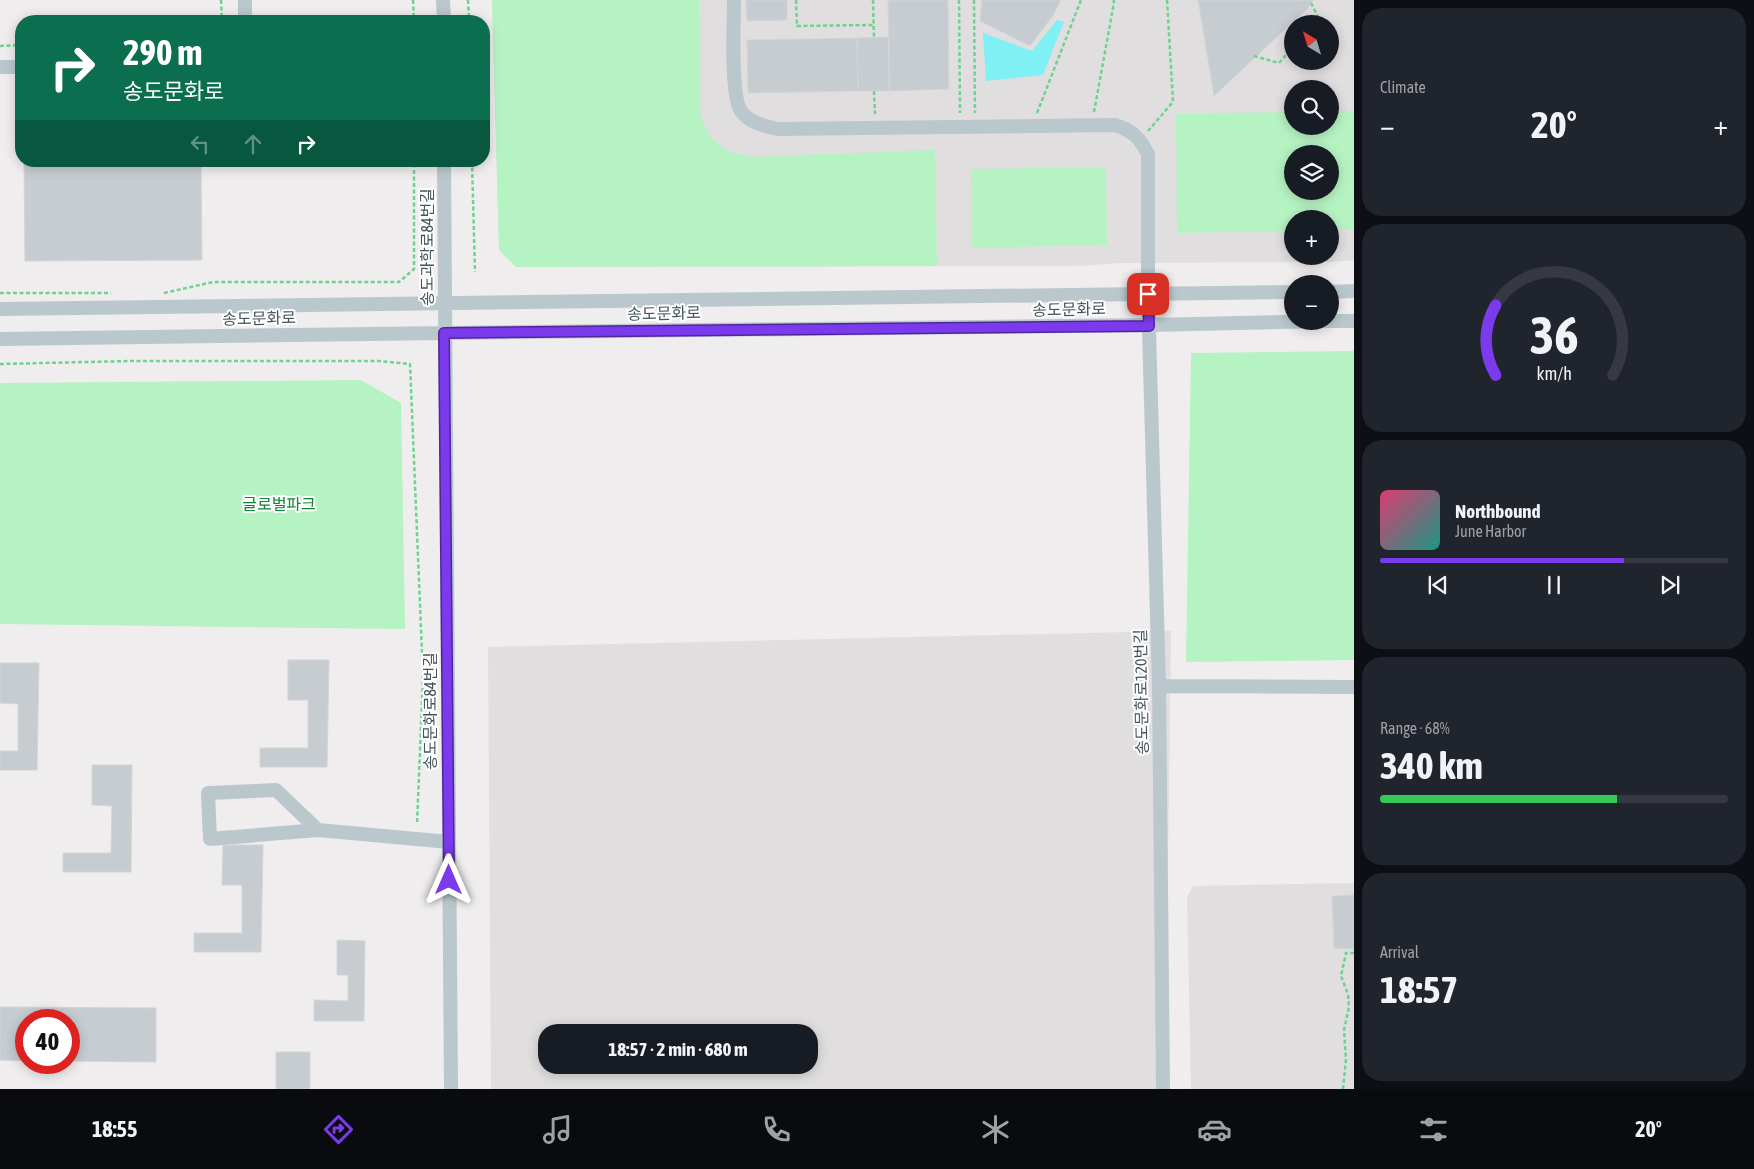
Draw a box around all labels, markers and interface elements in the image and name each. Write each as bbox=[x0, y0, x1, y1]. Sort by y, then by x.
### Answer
north arrow bbox=[1284, 15, 1339, 70]
map controls bbox=[1284, 15, 1339, 330]
text: 290 m bbox=[123, 32, 202, 72]
icon: right bbox=[40, 35, 105, 100]
text: 송도문화로 bbox=[123, 78, 224, 104]
text: Climate bbox=[1380, 78, 1426, 96]
button: search bbox=[1284, 80, 1339, 135]
text: 20° bbox=[1531, 103, 1577, 146]
text: − bbox=[1380, 109, 1395, 141]
text: + bbox=[1713, 109, 1728, 141]
icon: left bbox=[186, 130, 214, 158]
icon: ahead bbox=[239, 130, 267, 158]
icon: right bbox=[292, 130, 320, 158]
button: layers bbox=[1284, 145, 1339, 200]
street label: 송도과학로84번길 bbox=[418, 188, 436, 306]
button: + bbox=[1284, 210, 1339, 265]
pin bbox=[1127, 273, 1169, 315]
button: − bbox=[1284, 275, 1339, 330]
icon: arrive bbox=[1134, 280, 1162, 308]
street label: 송도문화로 bbox=[1032, 299, 1106, 319]
street label: 송도문화로 bbox=[627, 303, 701, 323]
text: 36 bbox=[1530, 305, 1578, 365]
street label: 송도문화로 bbox=[222, 308, 296, 328]
text: km/h bbox=[1536, 363, 1572, 384]
park label: 글로벌파크 bbox=[242, 495, 316, 513]
text: Northbound bbox=[1455, 500, 1541, 522]
text: June Harbor bbox=[1455, 522, 1526, 540]
icon: previous bbox=[1424, 571, 1452, 599]
icon: pause bbox=[1540, 571, 1568, 599]
icon: next bbox=[1656, 571, 1684, 599]
street label: 송도문화로120번길 bbox=[1131, 629, 1151, 755]
street label: 송도문화로84번길 bbox=[421, 652, 439, 770]
text: Range · 68% bbox=[1380, 719, 1450, 737]
text: 340 km bbox=[1380, 744, 1483, 787]
position arrow bbox=[422, 853, 474, 905]
text: Arrival bbox=[1380, 943, 1419, 961]
text: 18:57 bbox=[1380, 968, 1458, 1011]
speed limit sign: 40 bbox=[15, 1009, 80, 1074]
text: 18:57 · 2 min · 680 m bbox=[608, 1038, 748, 1060]
icon: directions bbox=[321, 1112, 356, 1147]
icon: music bbox=[540, 1112, 575, 1147]
icon: phone bbox=[759, 1112, 794, 1147]
icon: climate bbox=[978, 1112, 1013, 1147]
icon: car bbox=[1197, 1112, 1232, 1147]
icon: filters bbox=[1416, 1112, 1451, 1147]
text: 18:55 bbox=[92, 1116, 137, 1142]
text: 20° bbox=[1635, 1116, 1662, 1142]

